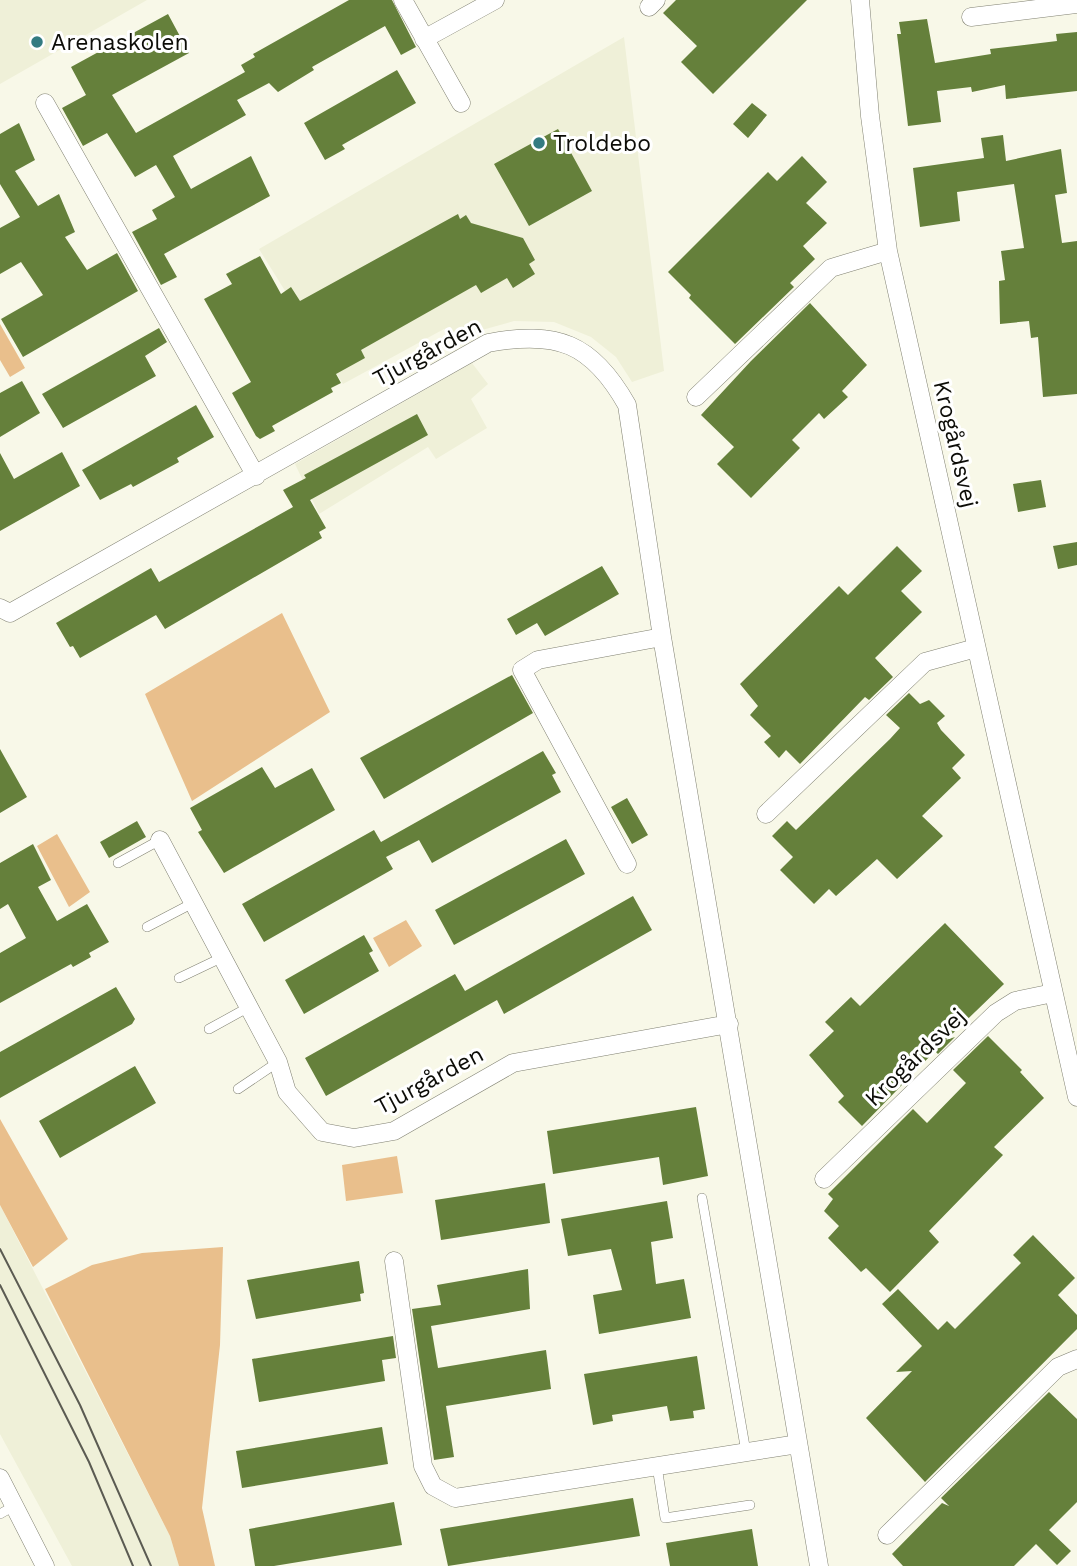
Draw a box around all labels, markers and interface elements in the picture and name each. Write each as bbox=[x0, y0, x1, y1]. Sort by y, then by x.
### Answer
place label: Arenaskolen bbox=[51, 29, 189, 56]
marker: Arenaskolen bbox=[29, 34, 45, 50]
place label: Troldebo bbox=[553, 130, 651, 157]
marker: Troldebo bbox=[531, 135, 547, 151]
street label: Tjurgården bbox=[368, 313, 486, 392]
street label: Krogårdsvej bbox=[928, 378, 983, 510]
street label: Krogårdsvej bbox=[859, 1003, 971, 1112]
street label: Tjurgården bbox=[370, 1041, 488, 1120]

